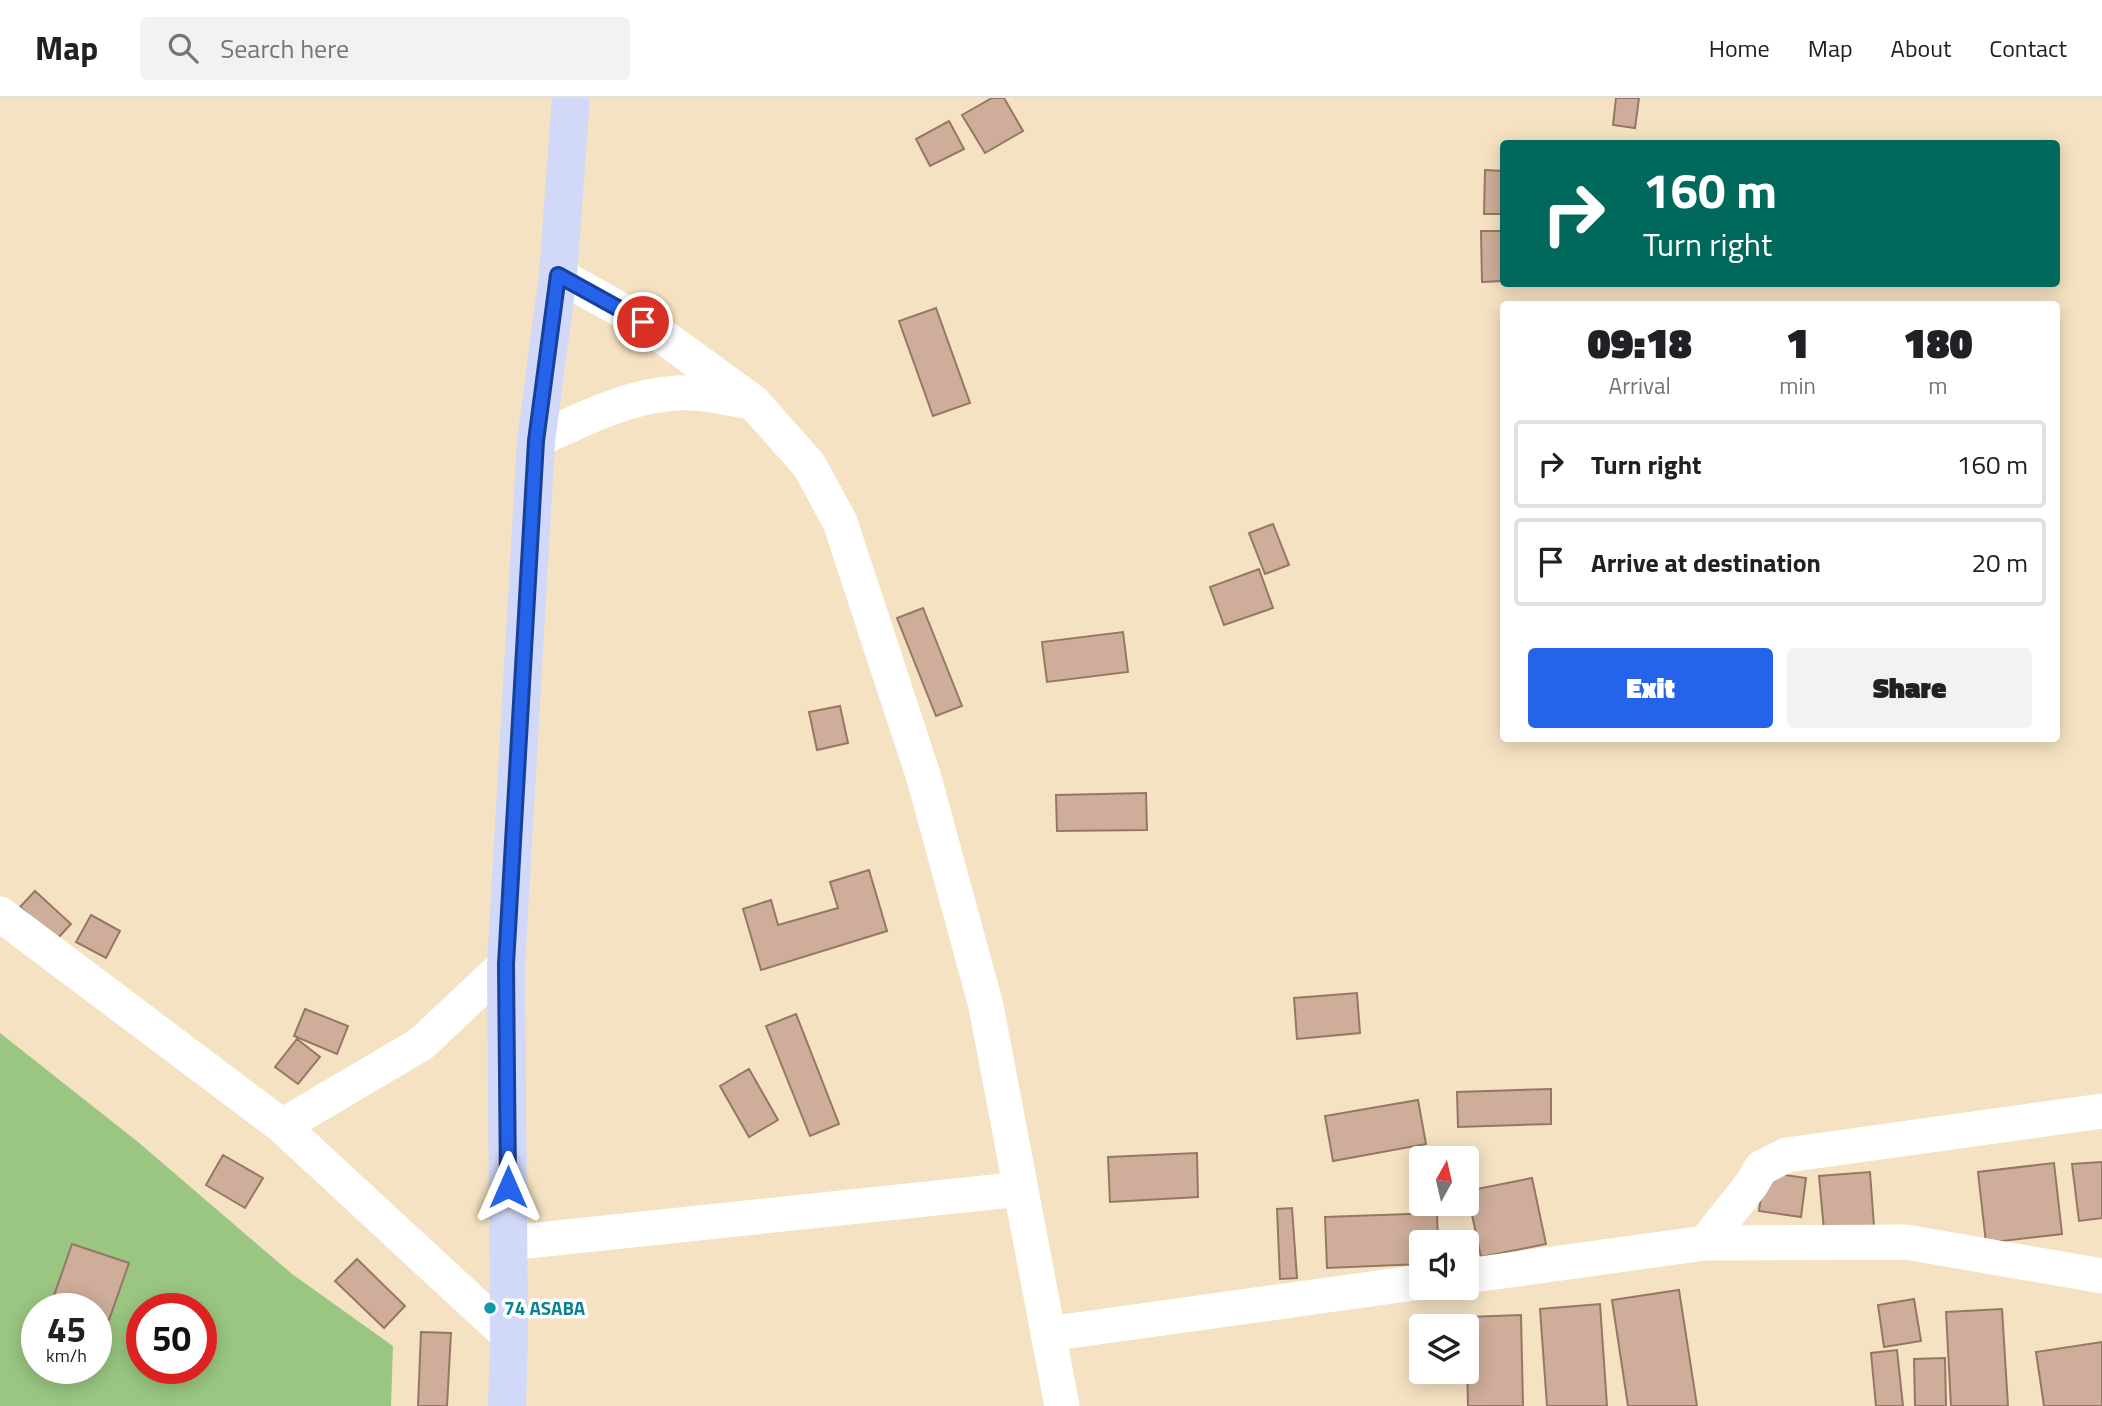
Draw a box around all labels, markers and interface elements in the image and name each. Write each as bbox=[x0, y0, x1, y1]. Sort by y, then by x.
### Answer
search box bbox=[140, 17, 630, 80]
text: Map bbox=[35, 23, 98, 73]
icon: search bbox=[164, 29, 202, 67]
text: Search here bbox=[220, 29, 349, 68]
text: Home bbox=[1709, 30, 1770, 66]
text: Map bbox=[1808, 30, 1853, 66]
text: About bbox=[1891, 30, 1951, 66]
text: Contact bbox=[1989, 30, 2067, 66]
text: 160 m bbox=[1643, 152, 1777, 227]
icon: right bbox=[1528, 168, 1619, 259]
text: Turn right bbox=[1643, 220, 1772, 268]
pin bbox=[613, 292, 673, 352]
icon: arrive bbox=[624, 303, 662, 341]
text: 09:18 bbox=[1587, 310, 1692, 374]
text: 1 bbox=[1786, 310, 1809, 374]
text: 180 bbox=[1903, 310, 1973, 374]
text: Arrival bbox=[1608, 368, 1671, 403]
text: min bbox=[1779, 368, 1816, 403]
text: m bbox=[1928, 368, 1948, 403]
icon: right bbox=[1532, 445, 1570, 483]
text: Turn right bbox=[1591, 445, 1702, 484]
text: 160 m bbox=[1957, 445, 2028, 484]
icon: arrive bbox=[1532, 543, 1570, 581]
text: Arrive at destination bbox=[1591, 543, 1821, 582]
text: 20 m bbox=[1971, 543, 2028, 582]
button: Exit bbox=[1528, 648, 1773, 728]
button: Share bbox=[1787, 648, 2032, 728]
north arrow bbox=[1409, 1146, 1479, 1216]
map controls bbox=[1409, 1146, 1479, 1384]
position arrow bbox=[471, 1150, 545, 1224]
button: sound bbox=[1409, 1230, 1479, 1300]
speed limit sign: 50 bbox=[126, 1293, 217, 1384]
place label: 74 ASABA bbox=[504, 1293, 586, 1322]
marker: 74 ASABA bbox=[482, 1300, 498, 1316]
text: 45 bbox=[47, 1302, 86, 1356]
button: layers bbox=[1409, 1314, 1479, 1384]
text: km/h bbox=[46, 1342, 87, 1369]

